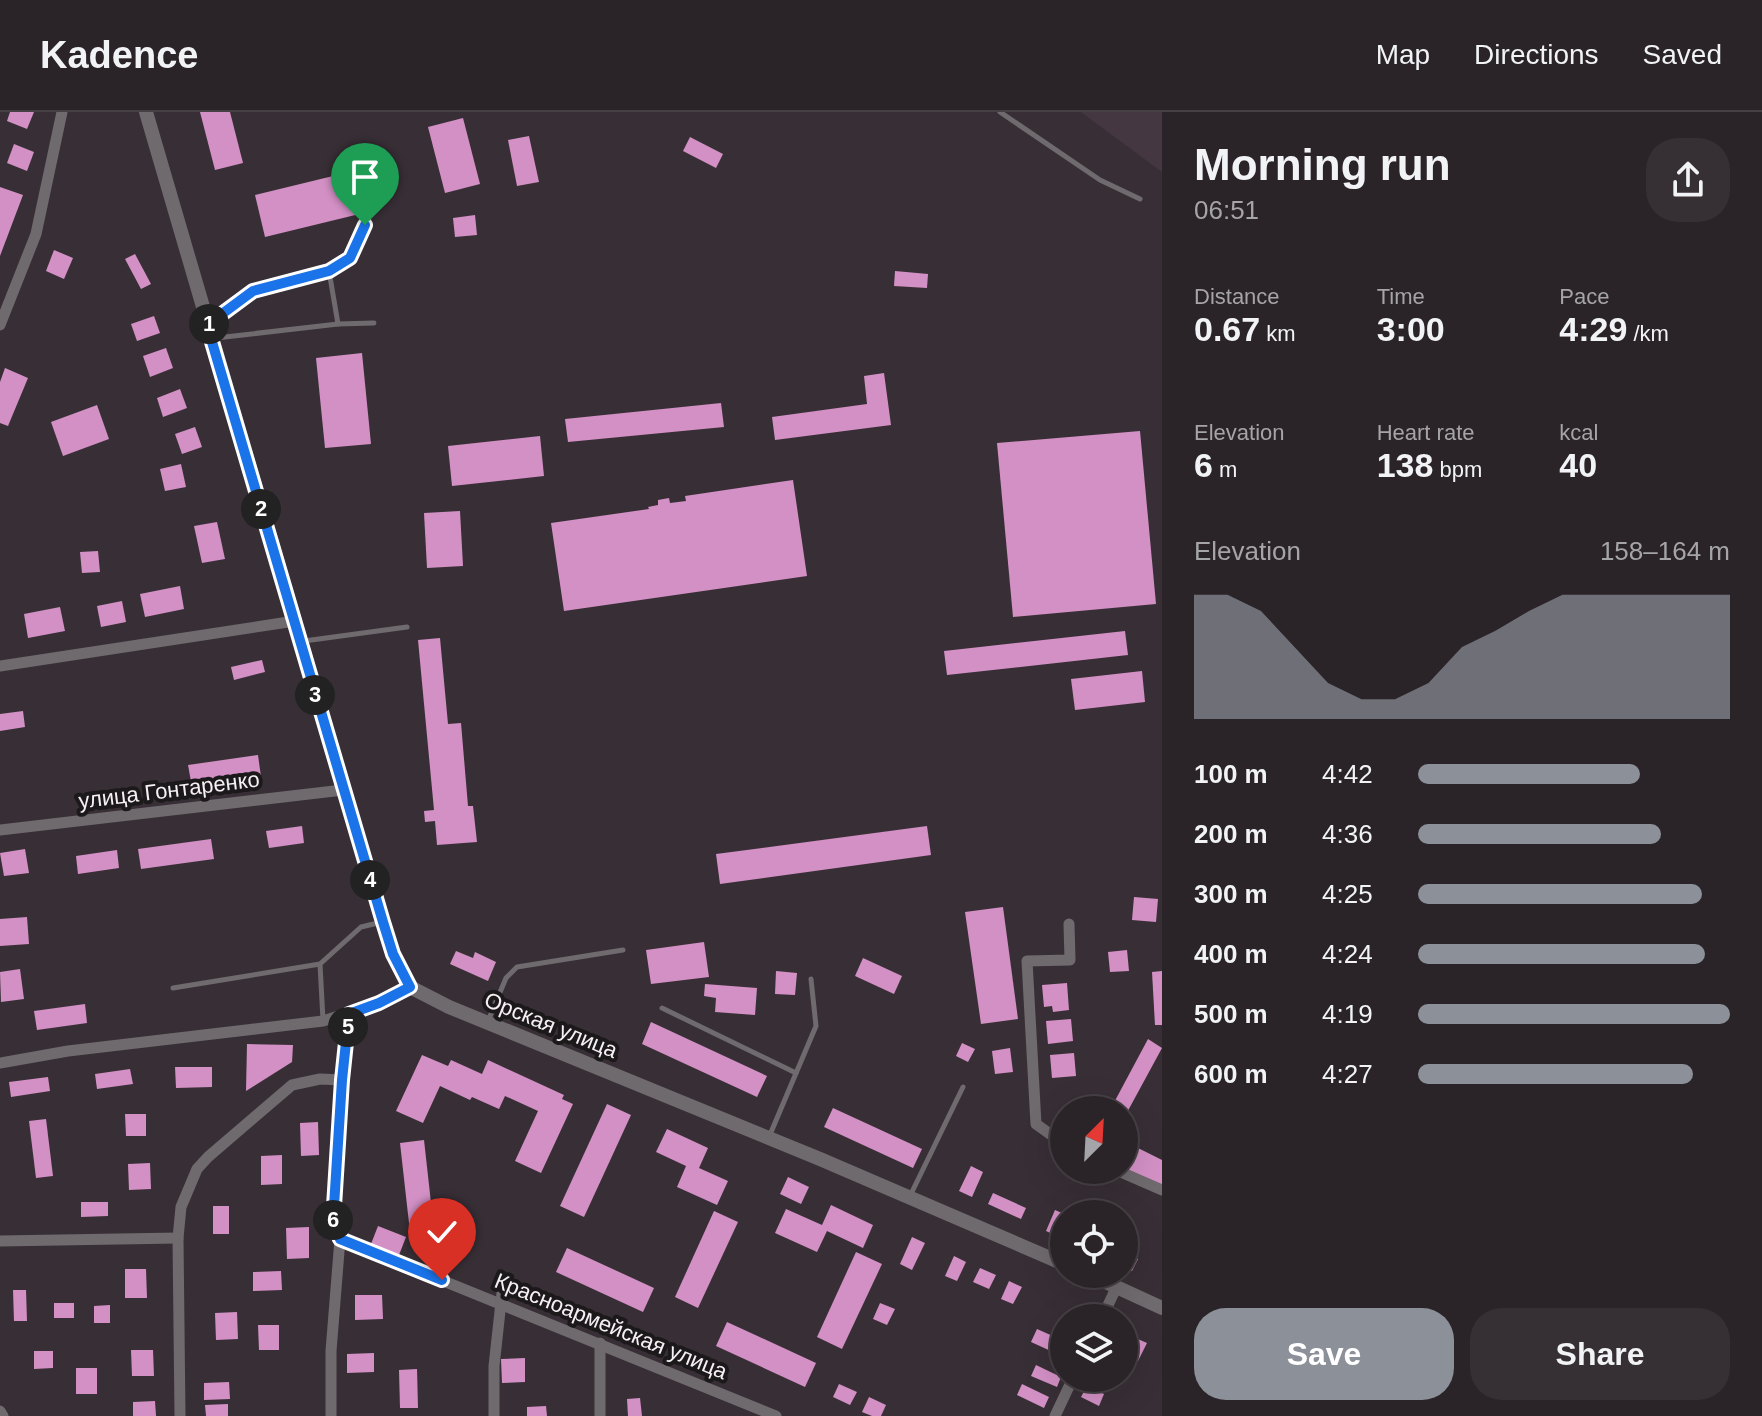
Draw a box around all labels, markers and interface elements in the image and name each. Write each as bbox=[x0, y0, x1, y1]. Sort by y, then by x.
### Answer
text: Kadence bbox=[40, 34, 198, 76]
text: Map bbox=[1376, 39, 1430, 70]
text: Directions bbox=[1474, 39, 1599, 70]
text: Saved bbox=[1643, 39, 1722, 70]
button: share bbox=[1646, 138, 1730, 222]
text: Morning run bbox=[1194, 140, 1451, 189]
pin bbox=[331, 143, 399, 225]
icon: arrive bbox=[343, 155, 387, 199]
text: 06:51 bbox=[1194, 195, 1259, 225]
text: Distance bbox=[1194, 284, 1280, 309]
text: Time bbox=[1377, 284, 1425, 309]
text: Pace bbox=[1559, 284, 1609, 309]
pin: 1 bbox=[189, 304, 229, 344]
text: 0.67 bbox=[1194, 310, 1260, 348]
text: 3:00 bbox=[1377, 310, 1445, 348]
text: 4:29 bbox=[1559, 310, 1627, 348]
text: 1 bbox=[203, 311, 215, 336]
text: km bbox=[1260, 321, 1296, 346]
text: /km bbox=[1627, 321, 1669, 346]
text: Elevation bbox=[1194, 420, 1285, 445]
text: Heart rate bbox=[1377, 420, 1474, 445]
text: kcal bbox=[1559, 420, 1598, 445]
text: 6 bbox=[1194, 446, 1213, 484]
text: 138 bbox=[1377, 446, 1433, 484]
text: 40 bbox=[1559, 446, 1597, 484]
text: m bbox=[1213, 457, 1237, 482]
text: bpm bbox=[1433, 457, 1482, 482]
pin: 2 bbox=[241, 489, 281, 529]
text: 2 bbox=[255, 496, 267, 521]
text: Elevation bbox=[1194, 536, 1301, 566]
text: 158–164 m bbox=[1600, 536, 1730, 566]
pin: 3 bbox=[295, 675, 335, 715]
text: 3 bbox=[309, 682, 321, 707]
text: 100 m bbox=[1194, 759, 1268, 789]
text: 4:42 bbox=[1322, 759, 1373, 789]
street label: улица Гонтаренко bbox=[77, 766, 261, 814]
text: 200 m bbox=[1194, 819, 1268, 849]
text: 4:36 bbox=[1322, 819, 1373, 849]
pin: 4 bbox=[350, 860, 390, 900]
text: 4 bbox=[364, 867, 376, 892]
text: 300 m bbox=[1194, 879, 1268, 909]
text: 4:25 bbox=[1322, 879, 1373, 909]
text: 400 m bbox=[1194, 939, 1268, 969]
text: 4:24 bbox=[1322, 939, 1373, 969]
street label: Орская улица bbox=[481, 987, 622, 1063]
text: 500 m bbox=[1194, 999, 1268, 1029]
text: 4:19 bbox=[1322, 999, 1373, 1029]
pin: 5 bbox=[328, 1007, 368, 1047]
text: 5 bbox=[342, 1014, 354, 1039]
text: 600 m bbox=[1194, 1059, 1268, 1089]
text: 4:27 bbox=[1322, 1059, 1373, 1089]
north arrow bbox=[1050, 1096, 1138, 1184]
map controls bbox=[1050, 1096, 1138, 1392]
pin bbox=[408, 1198, 476, 1280]
pin: 6 bbox=[313, 1200, 353, 1240]
button: locate bbox=[1050, 1200, 1138, 1288]
text: 6 bbox=[327, 1207, 339, 1232]
icon: check bbox=[420, 1210, 464, 1254]
street label: Красноармейская улица bbox=[491, 1268, 732, 1384]
button: layers bbox=[1050, 1304, 1138, 1392]
button: Save bbox=[1194, 1308, 1454, 1400]
button: Share bbox=[1470, 1308, 1730, 1400]

